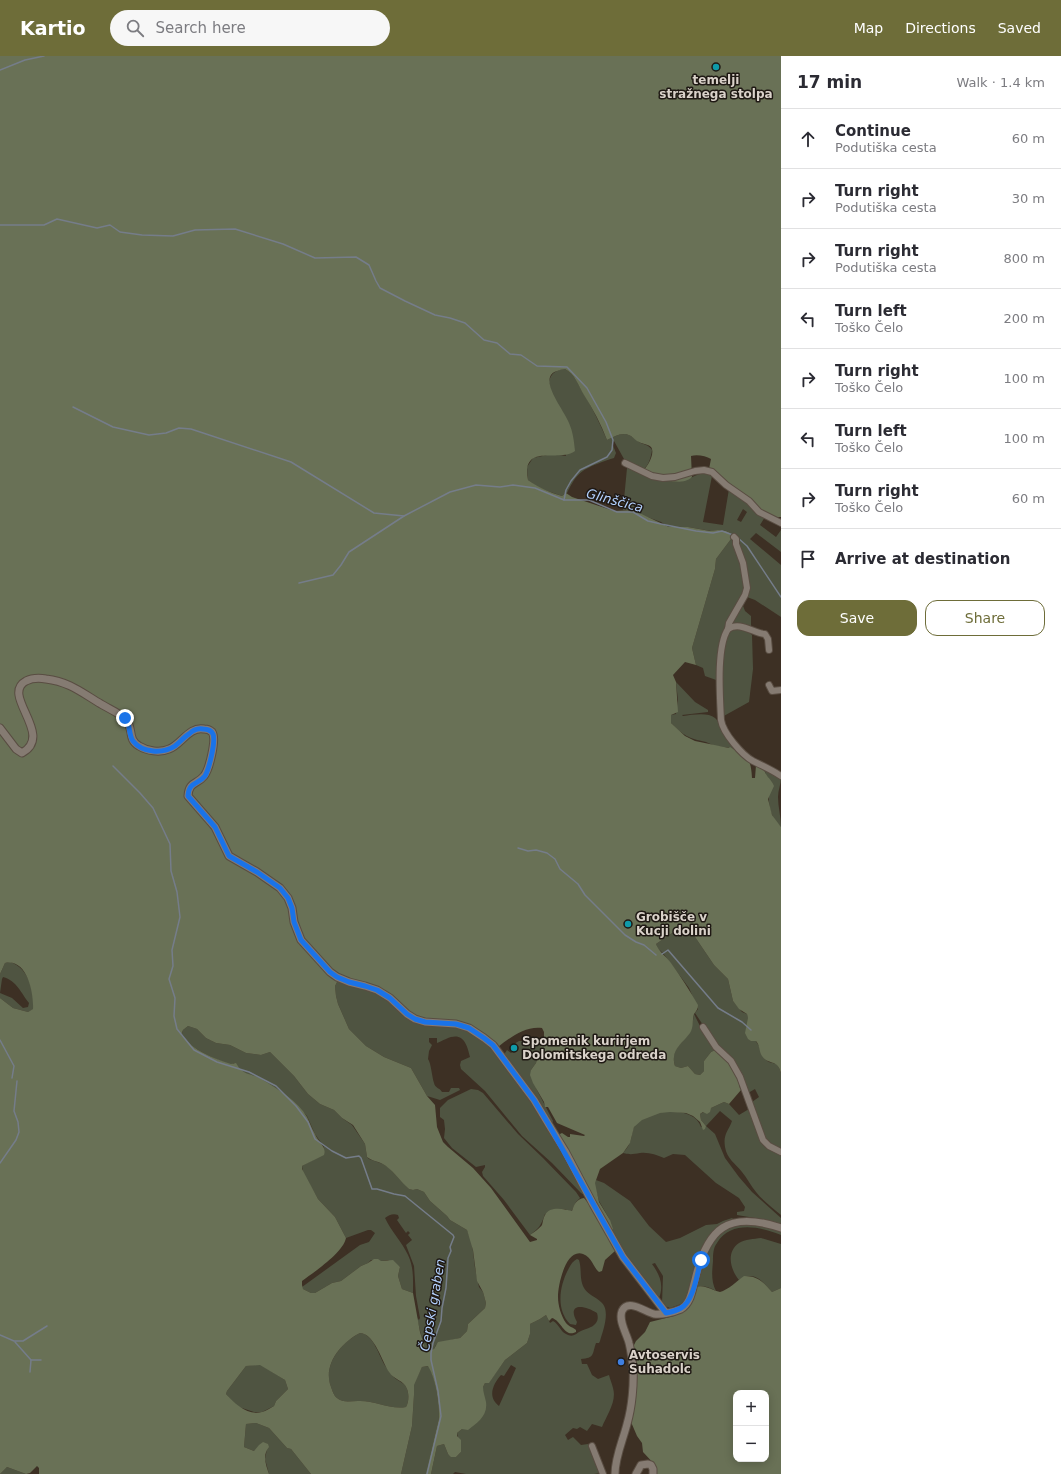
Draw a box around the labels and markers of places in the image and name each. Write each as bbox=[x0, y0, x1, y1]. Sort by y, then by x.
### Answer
marker: temelji stražnega stolpa bbox=[711, 62, 721, 72]
place label: temelji stražnega stolpa bbox=[659, 73, 773, 101]
place label: Grobišče v Kucji dolini bbox=[636, 910, 711, 938]
marker: Grobišče v Kucji dolini bbox=[623, 919, 633, 929]
place label: Spomenik kurirjem Dolomitskega odreda bbox=[522, 1034, 666, 1062]
marker: Spomenik kurirjem Dolomitskega odreda bbox=[509, 1043, 519, 1053]
place label: Avtoservis Suhadolc bbox=[629, 1348, 700, 1376]
marker: Avtoservis Suhadolc bbox=[616, 1357, 626, 1367]

